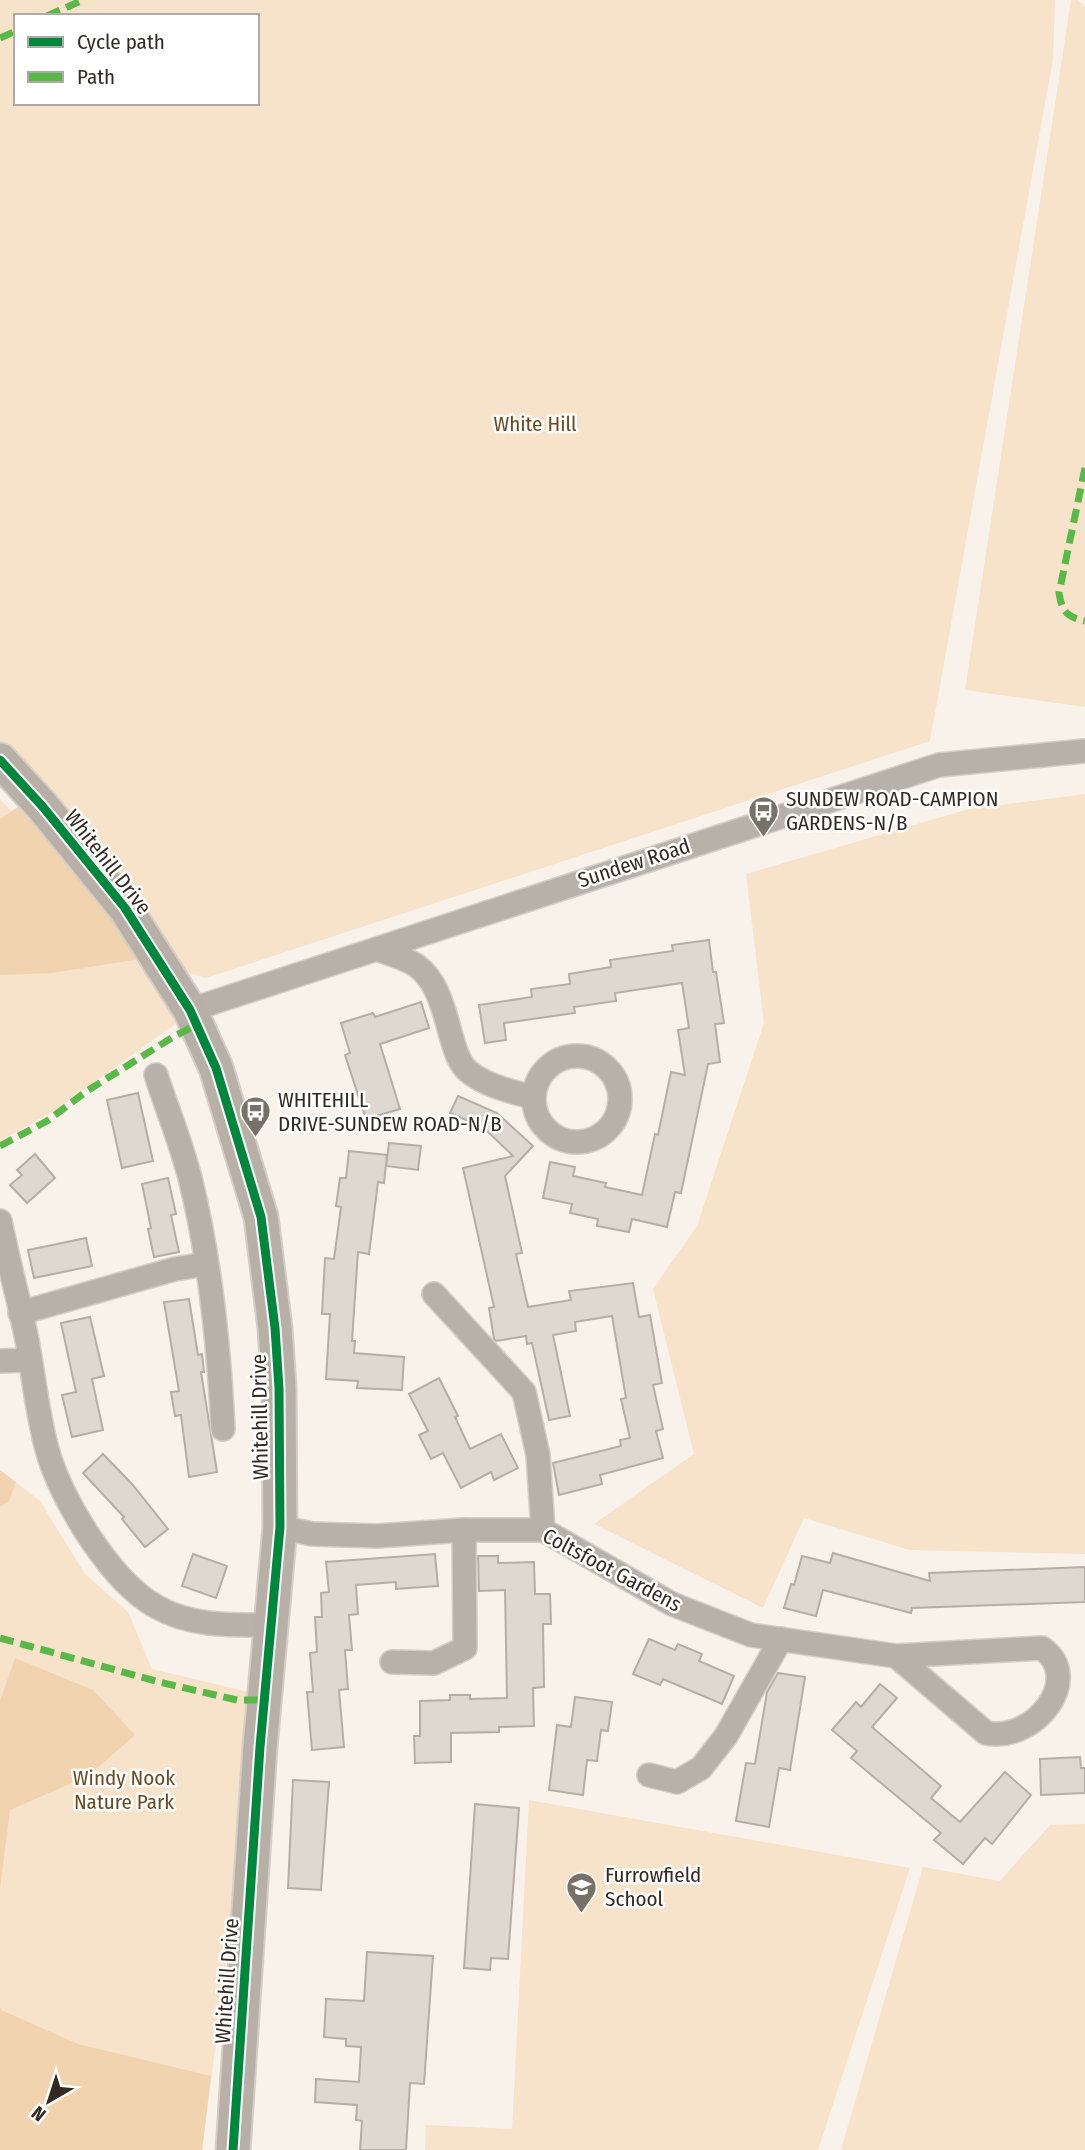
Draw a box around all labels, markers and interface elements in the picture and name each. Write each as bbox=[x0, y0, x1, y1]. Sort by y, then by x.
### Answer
legend bbox=[14, 14, 259, 105]
text: Cycle path bbox=[77, 29, 165, 55]
text: Path bbox=[77, 64, 115, 90]
park label: White Hill bbox=[493, 411, 577, 437]
place label: SUNDEW ROAD-CAMPION GARDENS-N/B bbox=[786, 786, 999, 836]
bus stop icon: SUNDEW ROAD-CAMPION GARDENS-N/B bbox=[746, 794, 780, 838]
street label: Whitehill Drive bbox=[59, 804, 157, 920]
street label: Sundew Road bbox=[575, 833, 693, 893]
place label: WHITEHILL DRIVE-SUNDEW ROAD-N/B bbox=[278, 1087, 502, 1137]
bus stop icon: WHITEHILL DRIVE-SUNDEW ROAD-N/B bbox=[238, 1095, 272, 1139]
street label: Whitehill Drive bbox=[246, 1354, 274, 1480]
street label: Coltsfoot Gardens bbox=[538, 1522, 686, 1618]
park label: Windy Nook Nature Park bbox=[73, 1765, 175, 1815]
place label: Furrowfield School bbox=[605, 1862, 701, 1912]
school or university icon: Furrowfield School bbox=[565, 1870, 599, 1914]
street label: Whitehill Drive bbox=[210, 1917, 244, 2045]
north arrow bbox=[14, 2066, 84, 2136]
text: N bbox=[27, 2101, 50, 2126]

